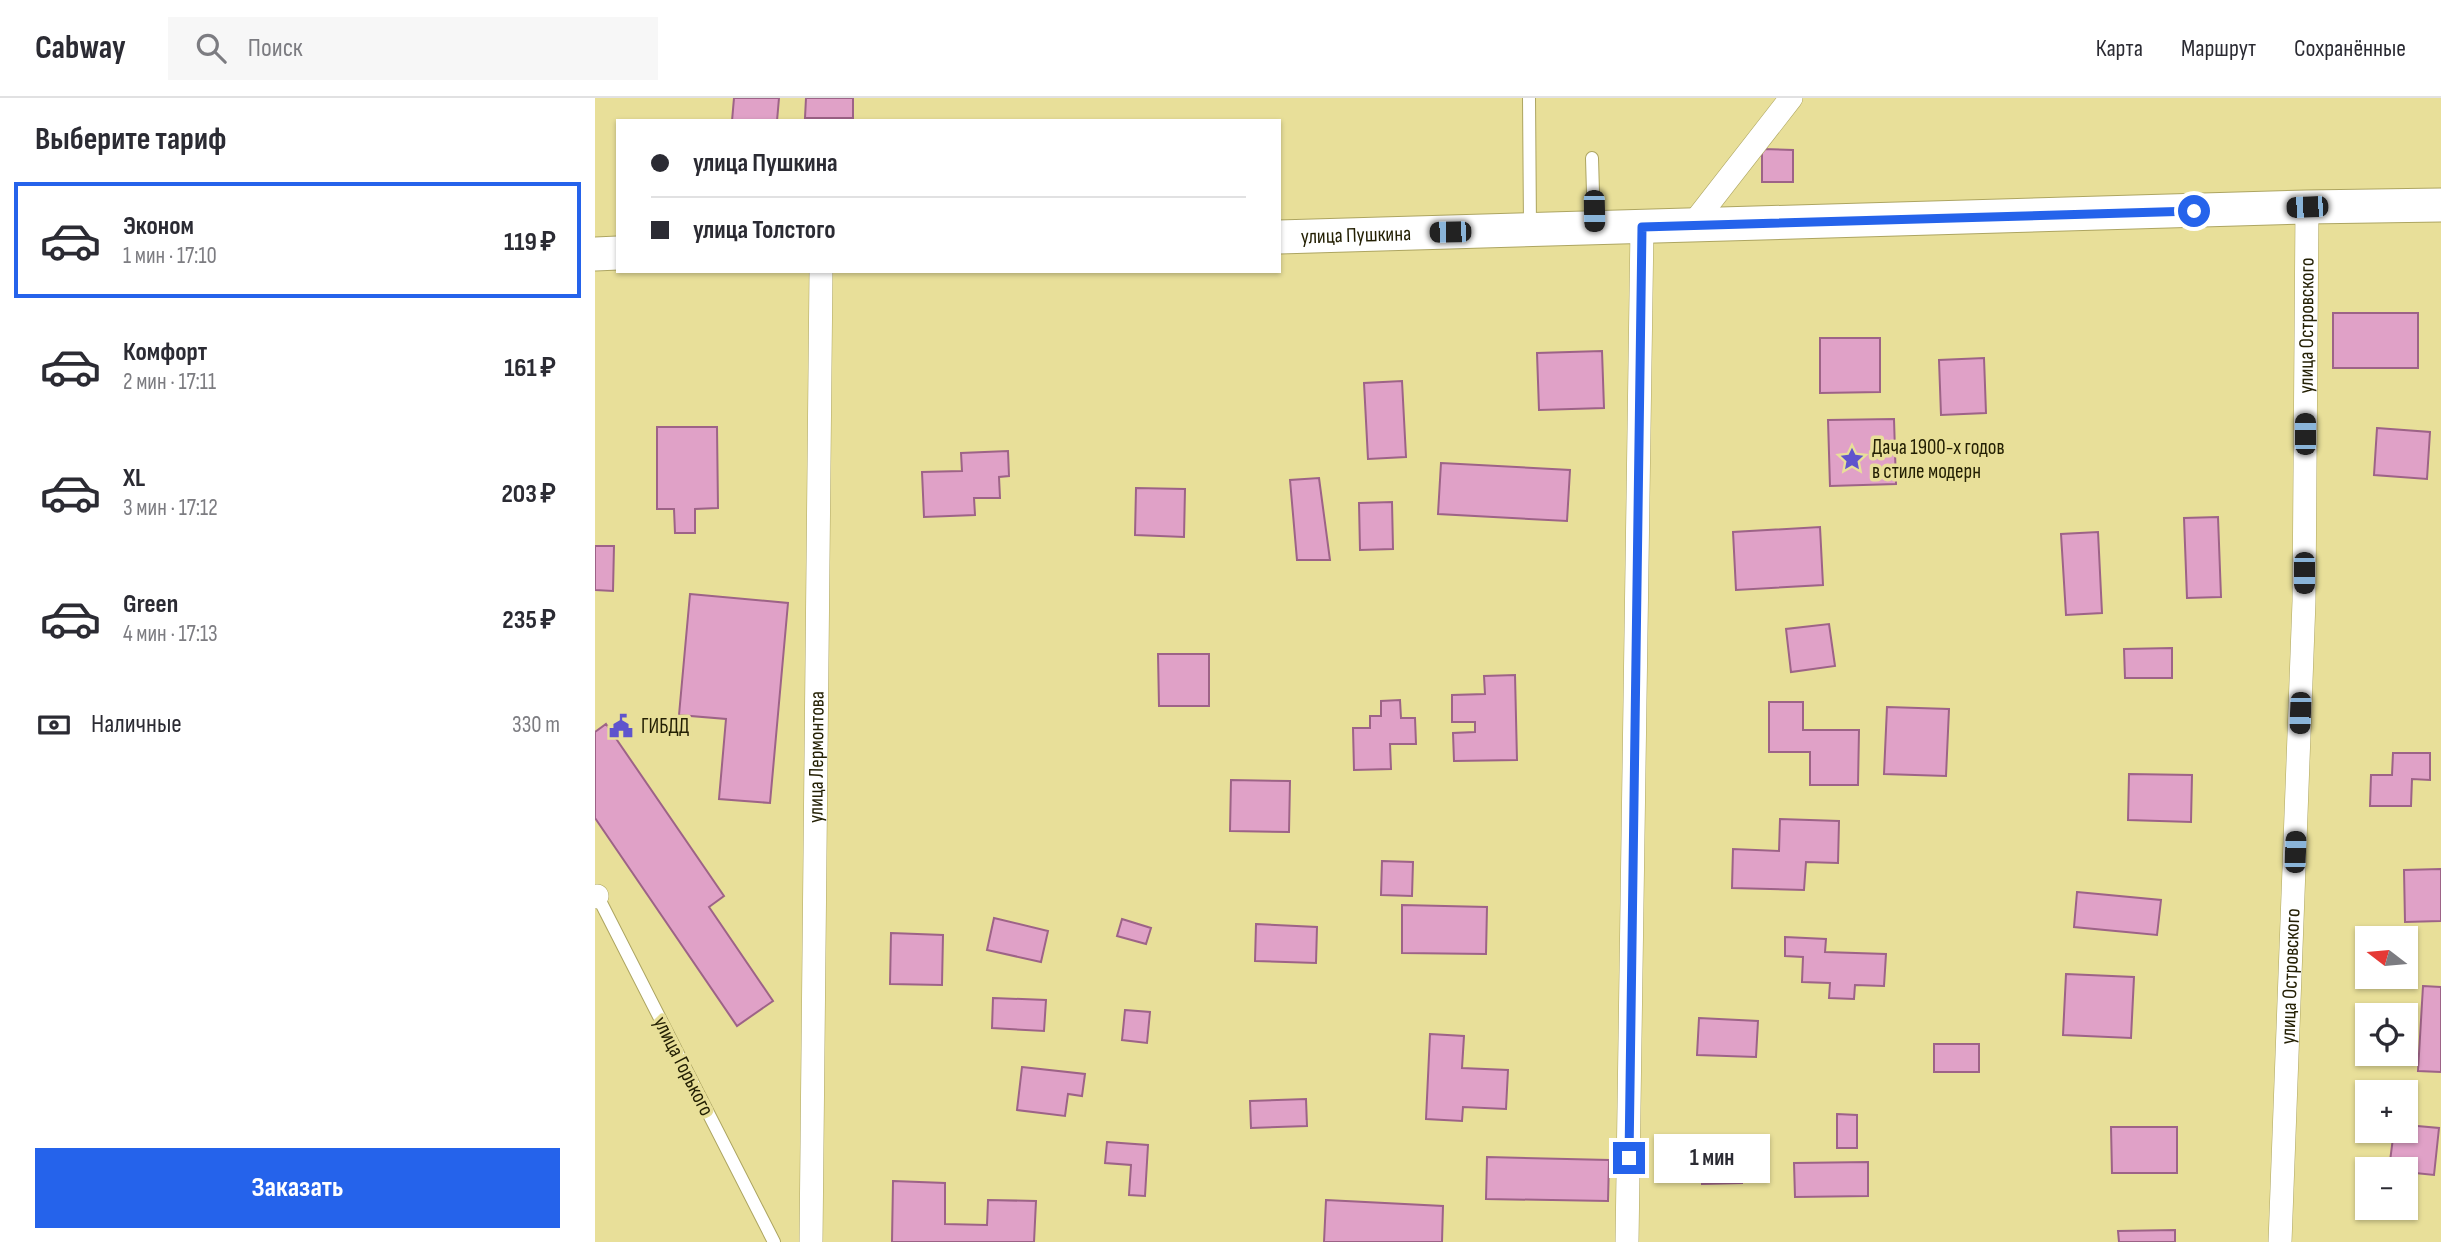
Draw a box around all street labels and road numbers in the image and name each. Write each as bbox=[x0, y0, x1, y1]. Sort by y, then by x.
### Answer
street label: улица Пушкина bbox=[1301, 221, 1411, 249]
street label: улица Островского bbox=[2294, 257, 2320, 394]
street label: улица Лермонтова bbox=[803, 691, 830, 823]
street label: улица Островского bbox=[2275, 908, 2305, 1045]
street label: улица Горького bbox=[648, 1012, 719, 1120]

